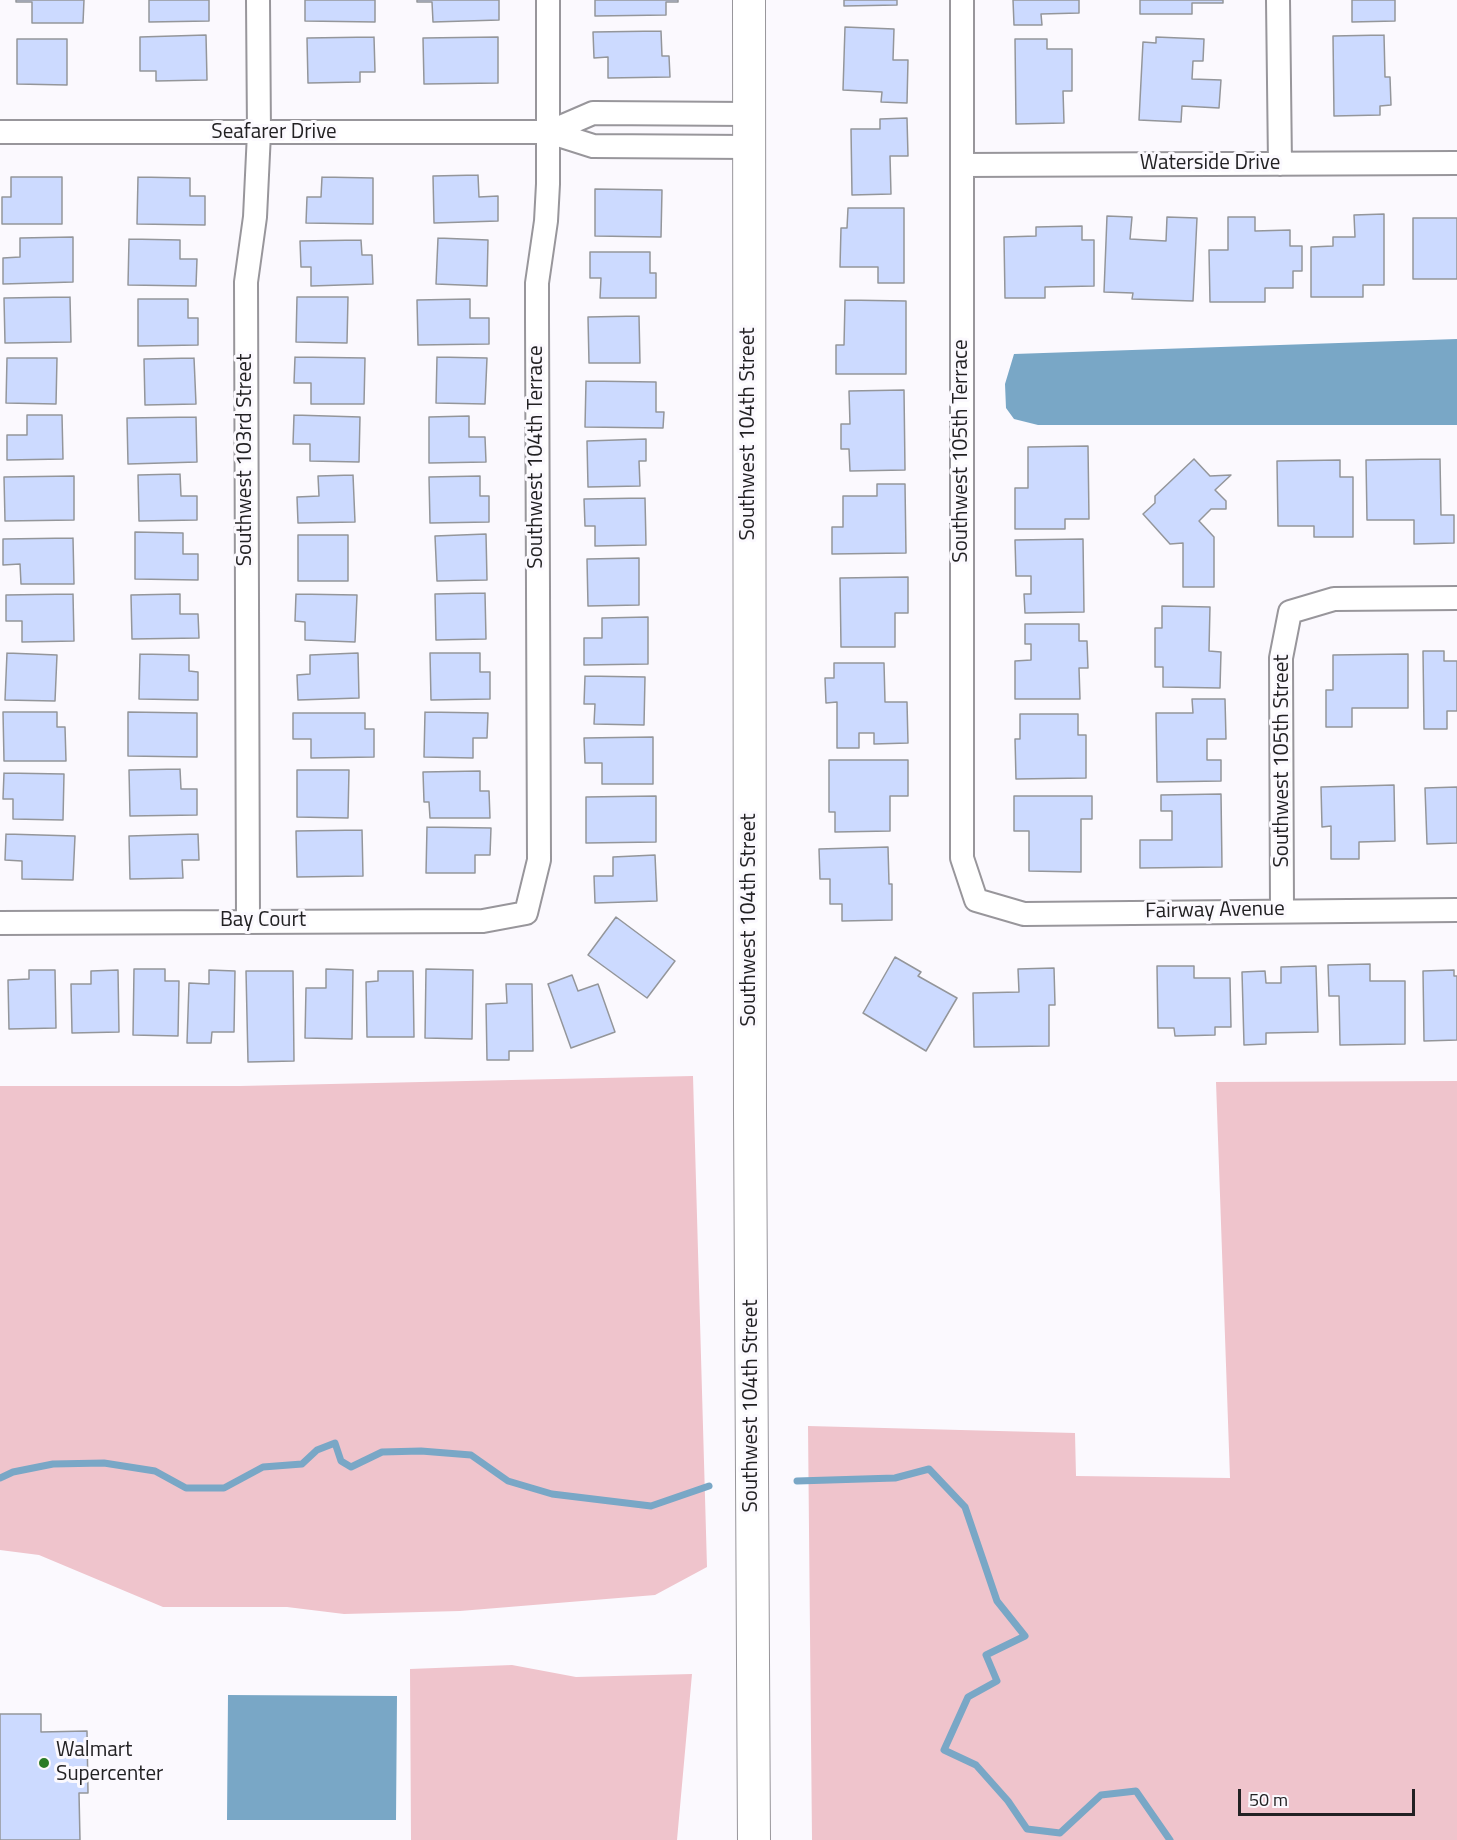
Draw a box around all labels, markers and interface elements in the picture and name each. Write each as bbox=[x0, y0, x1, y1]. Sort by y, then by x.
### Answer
street label: Seafarer Drive bbox=[211, 120, 337, 146]
street label: Waterside Drive bbox=[1140, 151, 1280, 177]
street label: Southwest 104th Street bbox=[736, 327, 762, 541]
street label: Southwest 105th Terrace bbox=[949, 339, 975, 563]
street label: Southwest 104th Terrace bbox=[524, 345, 550, 569]
street label: Southwest 103rd Street bbox=[233, 354, 259, 566]
street label: Southwest 105th Street bbox=[1270, 654, 1296, 868]
street label: Southwest 104th Street bbox=[737, 813, 763, 1027]
street label: Fairway Avenue bbox=[1145, 897, 1285, 925]
street label: Bay Court bbox=[220, 908, 306, 934]
street label: Southwest 104th Street bbox=[739, 1299, 765, 1513]
place label: Walmart Supercenter bbox=[56, 1738, 163, 1788]
marker: Walmart Supercenter bbox=[37, 1756, 51, 1770]
scale bar bbox=[1241, 1777, 1418, 1815]
text: 50 m bbox=[1249, 1786, 1288, 1813]

